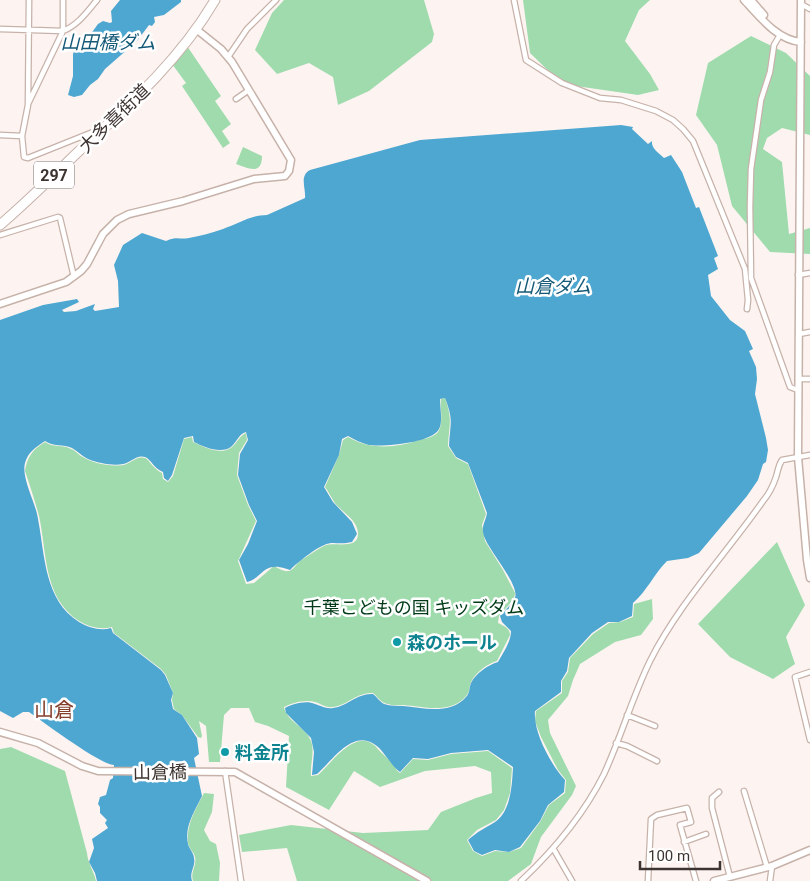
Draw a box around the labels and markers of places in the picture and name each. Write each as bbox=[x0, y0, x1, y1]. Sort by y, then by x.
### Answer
place label: 森のホール bbox=[407, 632, 497, 653]
marker: 森のホール bbox=[391, 636, 403, 648]
place label: 料金所 bbox=[235, 742, 289, 763]
marker: 料金所 bbox=[219, 746, 231, 758]

